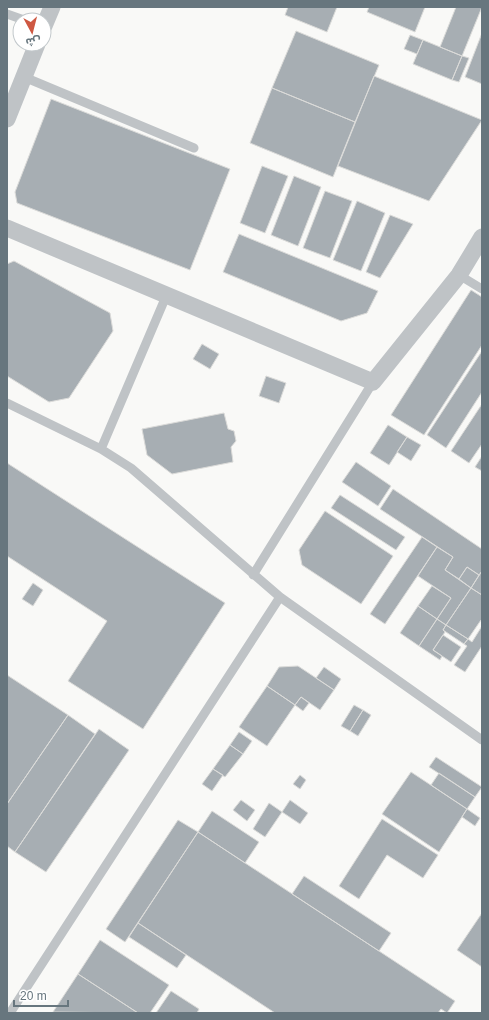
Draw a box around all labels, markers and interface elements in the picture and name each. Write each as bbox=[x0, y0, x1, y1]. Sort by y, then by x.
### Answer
north arrow bbox=[12, 12, 52, 52]
text: ش bbox=[25, 34, 41, 49]
scale bar bbox=[14, 982, 68, 1008]
text: 20 m bbox=[20, 989, 47, 1003]

